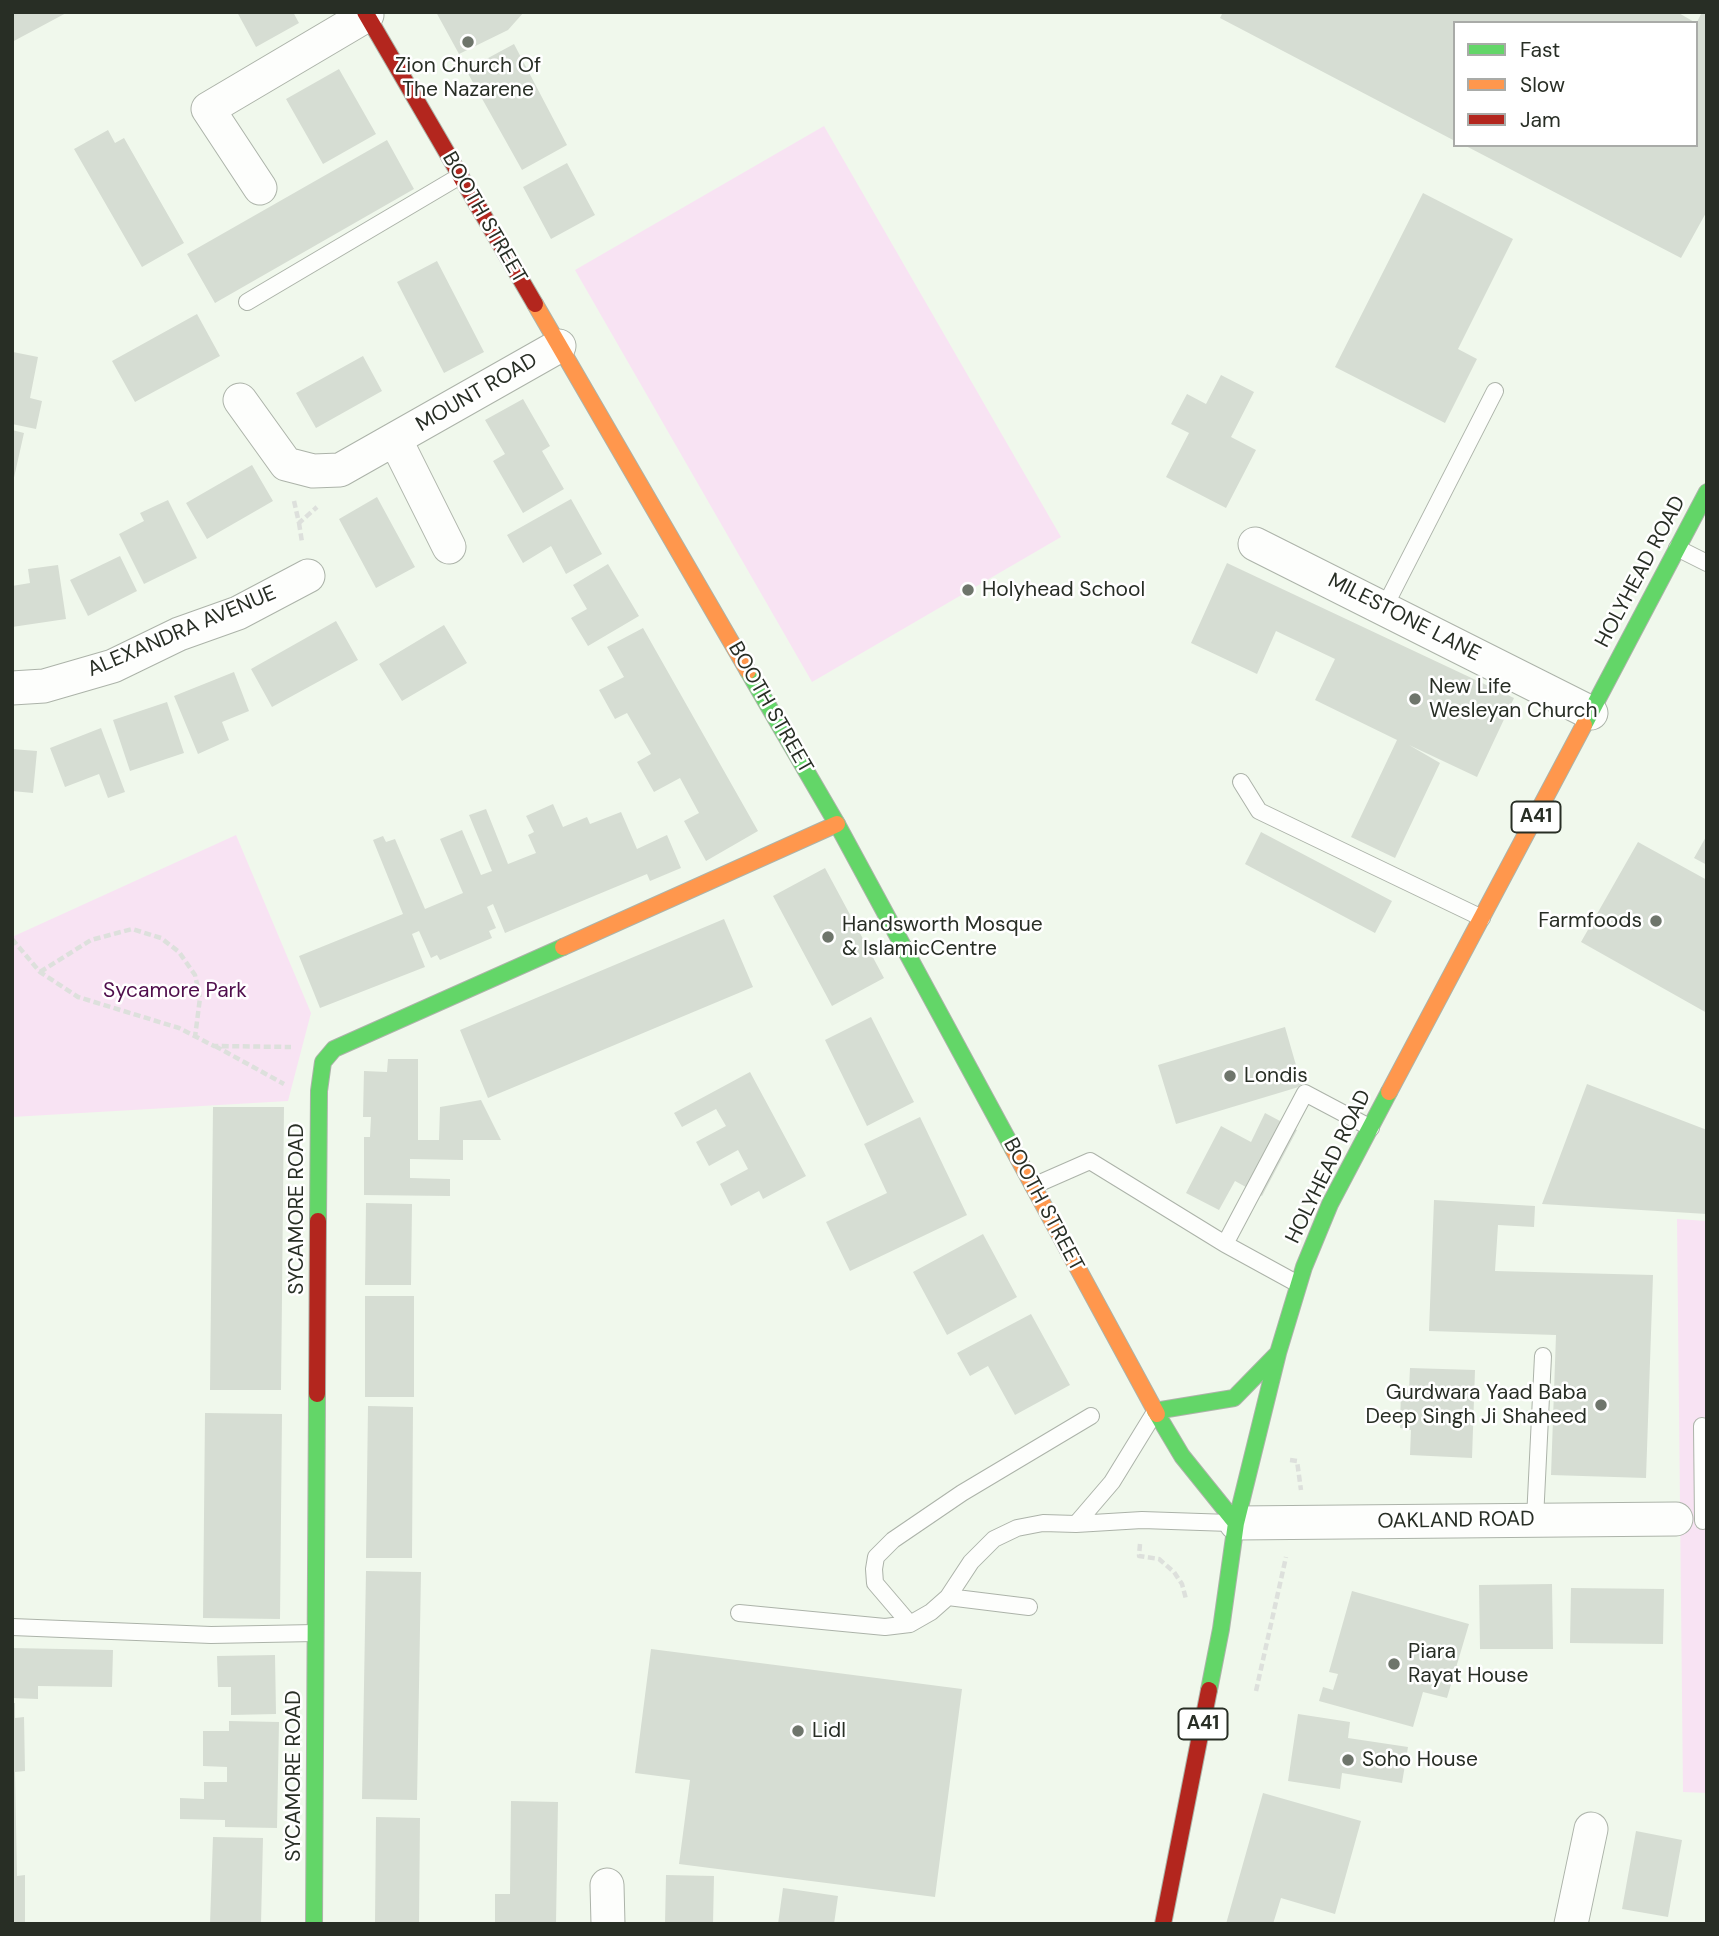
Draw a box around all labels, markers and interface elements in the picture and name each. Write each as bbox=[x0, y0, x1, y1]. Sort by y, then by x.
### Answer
legend bbox=[1453, 21, 1698, 147]
marker: Zion Church Of The Nazarene bbox=[460, 34, 476, 50]
text: Fast bbox=[1520, 36, 1560, 64]
place label: Zion Church Of The Nazarene bbox=[395, 53, 541, 103]
text: Slow bbox=[1520, 71, 1565, 99]
text: Jam bbox=[1520, 106, 1561, 134]
street label: BOOTH STREET bbox=[436, 148, 532, 288]
street label: MOUNT ROAD bbox=[412, 348, 542, 438]
street label: HOLYHEAD ROAD bbox=[1590, 492, 1692, 652]
street label: MILESTONE LANE bbox=[1323, 569, 1485, 667]
place label: Holyhead School bbox=[982, 577, 1145, 603]
street label: ALEXANDRA AVENUE bbox=[84, 581, 280, 683]
marker: Holyhead School bbox=[960, 582, 976, 598]
street label: BOOTH STREET bbox=[722, 638, 818, 778]
place label: New Life Wesleyan Church bbox=[1429, 674, 1598, 724]
marker: New Life Wesleyan Church bbox=[1407, 691, 1423, 707]
road number: A41 bbox=[1512, 802, 1560, 832]
place label: Farmfoods bbox=[1538, 908, 1642, 934]
place label: Handsworth Mosque & IslamicCentre bbox=[842, 912, 1043, 962]
marker: Farmfoods bbox=[1648, 913, 1664, 929]
marker: Handsworth Mosque & IslamicCentre bbox=[820, 929, 836, 945]
park label: Sycamore Park bbox=[103, 978, 247, 1004]
place label: Londis bbox=[1244, 1063, 1308, 1089]
marker: Londis bbox=[1222, 1068, 1238, 1084]
street label: HOLYHEAD ROAD bbox=[1281, 1086, 1377, 1248]
street label: SYCAMORE ROAD bbox=[284, 1123, 310, 1295]
street label: BOOTH STREET bbox=[997, 1134, 1089, 1276]
place label: Gurdwara Yaad Baba Deep Singh Ji Shaheed bbox=[1365, 1380, 1587, 1430]
marker: Gurdwara Yaad Baba Deep Singh Ji Shaheed bbox=[1593, 1397, 1609, 1413]
street label: OAKLAND ROAD bbox=[1377, 1507, 1535, 1535]
place label: Piara Rayat House bbox=[1408, 1639, 1529, 1689]
marker: Piara Rayat House bbox=[1386, 1656, 1402, 1672]
street label: SYCAMORE ROAD bbox=[281, 1690, 307, 1862]
road number: A41 bbox=[1178, 1708, 1228, 1740]
place label: Lidl bbox=[812, 1718, 846, 1744]
marker: Lidl bbox=[790, 1723, 806, 1739]
place label: Soho House bbox=[1362, 1747, 1478, 1773]
marker: Soho House bbox=[1340, 1752, 1356, 1768]

